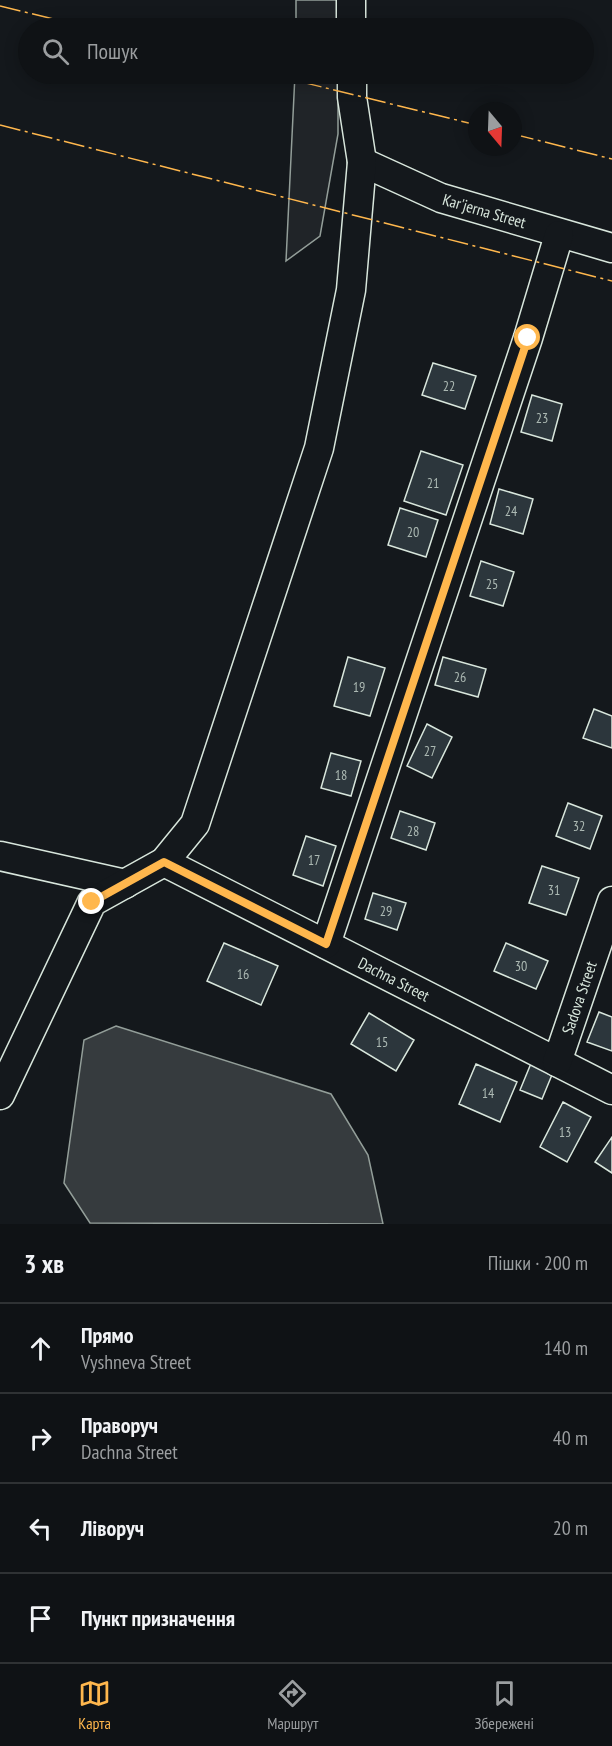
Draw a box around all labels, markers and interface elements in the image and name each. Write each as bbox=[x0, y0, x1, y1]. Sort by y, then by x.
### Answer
search box bbox=[18, 18, 594, 84]
icon: search bbox=[39, 35, 72, 68]
text: Пошук bbox=[87, 37, 138, 65]
north arrow bbox=[468, 102, 522, 156]
street label: Kar'jerna Street bbox=[440, 189, 529, 232]
route start bbox=[514, 324, 540, 350]
house number: 22 bbox=[443, 377, 455, 395]
house number: 23 bbox=[536, 409, 548, 427]
house number: 21 bbox=[427, 474, 439, 492]
house number: 24 bbox=[505, 502, 518, 520]
house number: 20 bbox=[407, 523, 419, 541]
house number: 25 bbox=[486, 575, 498, 593]
house number: 26 bbox=[454, 668, 466, 686]
house number: 19 bbox=[353, 678, 365, 696]
house number: 27 bbox=[424, 742, 436, 760]
house number: 18 bbox=[335, 766, 347, 784]
house number: 32 bbox=[573, 817, 585, 835]
house number: 28 bbox=[407, 822, 419, 840]
house number: 17 bbox=[308, 851, 320, 869]
house number: 31 bbox=[548, 881, 560, 899]
route end bbox=[78, 888, 104, 914]
house number: 29 bbox=[380, 902, 392, 920]
street label: Dachna Street bbox=[355, 953, 434, 1006]
house number: 30 bbox=[515, 957, 527, 975]
street label: Sadova Street bbox=[557, 958, 601, 1037]
house number: 16 bbox=[237, 965, 249, 983]
house number: 15 bbox=[376, 1033, 388, 1051]
house number: 14 bbox=[482, 1084, 495, 1102]
house number: 13 bbox=[559, 1123, 571, 1141]
text: 3 хв bbox=[24, 1247, 64, 1280]
text: Пішки · 200 m bbox=[488, 1250, 588, 1276]
text: Прямо bbox=[81, 1321, 134, 1349]
icon: ahead bbox=[24, 1332, 57, 1365]
text: 140 m bbox=[544, 1335, 588, 1361]
text: Vyshneva Street bbox=[81, 1349, 191, 1375]
text: Праворуч bbox=[81, 1411, 158, 1439]
icon: right bbox=[24, 1422, 57, 1455]
text: 40 m bbox=[553, 1425, 588, 1451]
text: Dachna Street bbox=[81, 1439, 178, 1465]
icon: left bbox=[24, 1512, 57, 1545]
text: Ліворуч bbox=[81, 1514, 144, 1542]
text: 20 m bbox=[553, 1515, 588, 1541]
icon: arrive bbox=[24, 1602, 57, 1635]
text: Пункт призначення bbox=[81, 1604, 235, 1632]
tab: Карта bbox=[78, 1677, 111, 1733]
tab: Маршрут bbox=[267, 1677, 318, 1733]
tab: Збережені bbox=[474, 1677, 534, 1733]

